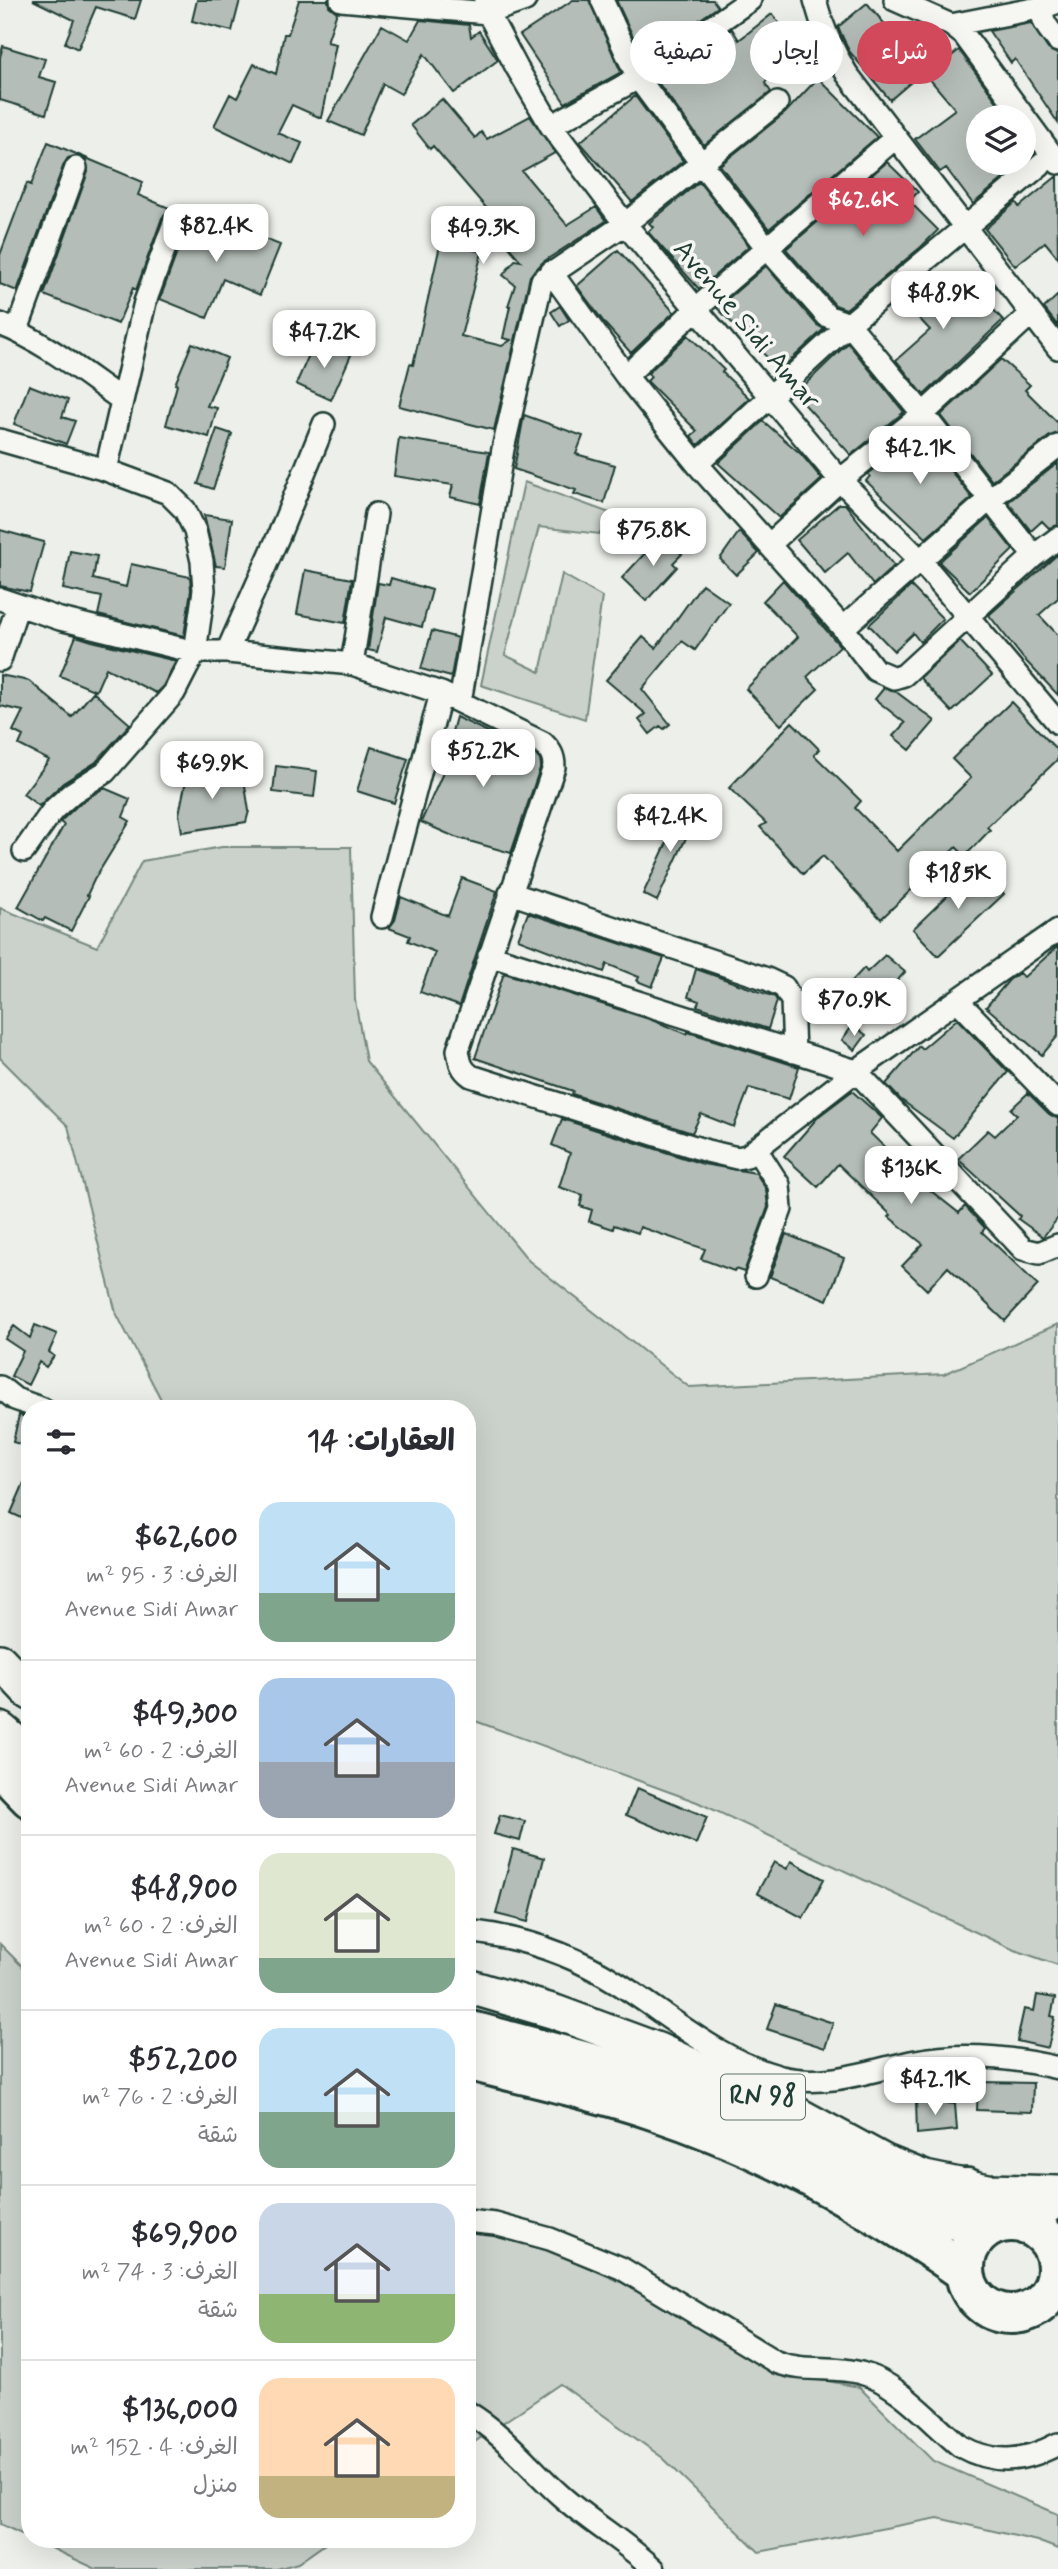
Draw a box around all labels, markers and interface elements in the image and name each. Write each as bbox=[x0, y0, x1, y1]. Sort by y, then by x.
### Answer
chip: تصفية bbox=[630, 21, 736, 84]
chip: إيجار bbox=[750, 21, 843, 84]
chip: شراء bbox=[857, 21, 952, 84]
map controls bbox=[966, 105, 1036, 175]
button: layers bbox=[966, 105, 1036, 175]
pin: $62.6K bbox=[806, 178, 920, 238]
text: $62.6K bbox=[828, 186, 898, 216]
pin: $82.4K bbox=[159, 204, 273, 264]
pin: $49.3K bbox=[426, 206, 540, 266]
text: $82.4K bbox=[179, 212, 253, 242]
text: $49.3K bbox=[447, 214, 519, 244]
street label: Avenue Sidi Amar bbox=[664, 232, 828, 418]
pin: $48.9K bbox=[886, 272, 1000, 331]
text: $48.9K bbox=[907, 279, 979, 309]
pin: $47.2K bbox=[267, 310, 381, 370]
text: $47.2K bbox=[289, 318, 359, 348]
pin: $42.1K bbox=[863, 426, 977, 486]
text: $42.1K bbox=[885, 434, 955, 464]
pin: $75.8K bbox=[596, 508, 710, 568]
text: $75.8K bbox=[616, 516, 690, 546]
pin: $52.2K bbox=[426, 730, 540, 789]
text: $52.2K bbox=[447, 737, 519, 767]
pin: $69.9K bbox=[155, 742, 269, 801]
text: $69.9K bbox=[176, 749, 248, 779]
pin: $42.4K bbox=[613, 794, 727, 854]
text: $42.4K bbox=[633, 802, 707, 832]
pin: $185K bbox=[909, 852, 1007, 911]
text: $185K bbox=[925, 859, 991, 889]
pin: $70.9K bbox=[797, 978, 911, 1038]
text: $70.9K bbox=[818, 986, 890, 1016]
pin: $136K bbox=[862, 1146, 960, 1206]
text: $136K bbox=[881, 1154, 941, 1184]
text: العقارات: 14 bbox=[307, 1422, 455, 1461]
icon: filters bbox=[42, 1423, 80, 1461]
text: $62,600 bbox=[135, 1518, 238, 1557]
icon: home bbox=[315, 1530, 399, 1614]
text: الغرف: 3 · 95 m² bbox=[86, 1561, 238, 1591]
text: Avenue Sidi Amar bbox=[64, 1595, 238, 1625]
text: $49,300 bbox=[132, 1694, 238, 1733]
icon: home bbox=[315, 1706, 399, 1790]
text: الغرف: 2 · 60 m² bbox=[84, 1737, 238, 1767]
text: Avenue Sidi Amar bbox=[64, 1771, 238, 1801]
text: $48,900 bbox=[130, 1869, 238, 1908]
icon: home bbox=[315, 1881, 399, 1965]
text: الغرف: 2 · 60 m² bbox=[84, 1912, 238, 1942]
text: Avenue Sidi Amar bbox=[64, 1946, 238, 1976]
text: $52,200 bbox=[128, 2040, 238, 2079]
icon: home bbox=[315, 2056, 399, 2140]
pin: $42.1K bbox=[878, 2058, 992, 2117]
text: $42.1K bbox=[900, 2065, 970, 2095]
road number: RN 98 bbox=[721, 2074, 805, 2120]
text: الغرف: 2 · 76 m² bbox=[82, 2083, 238, 2113]
text: شقة bbox=[198, 2121, 238, 2151]
text: $69,900 bbox=[131, 2215, 238, 2254]
icon: home bbox=[315, 2231, 399, 2315]
text: الغرف: 3 · 74 m² bbox=[82, 2258, 238, 2288]
text: شقة bbox=[198, 2296, 238, 2326]
text: $136,000 bbox=[122, 2390, 238, 2429]
icon: home bbox=[315, 2406, 399, 2490]
text: الغرف: 4 · 152 m² bbox=[71, 2433, 238, 2463]
text: منزل bbox=[193, 2471, 238, 2501]

